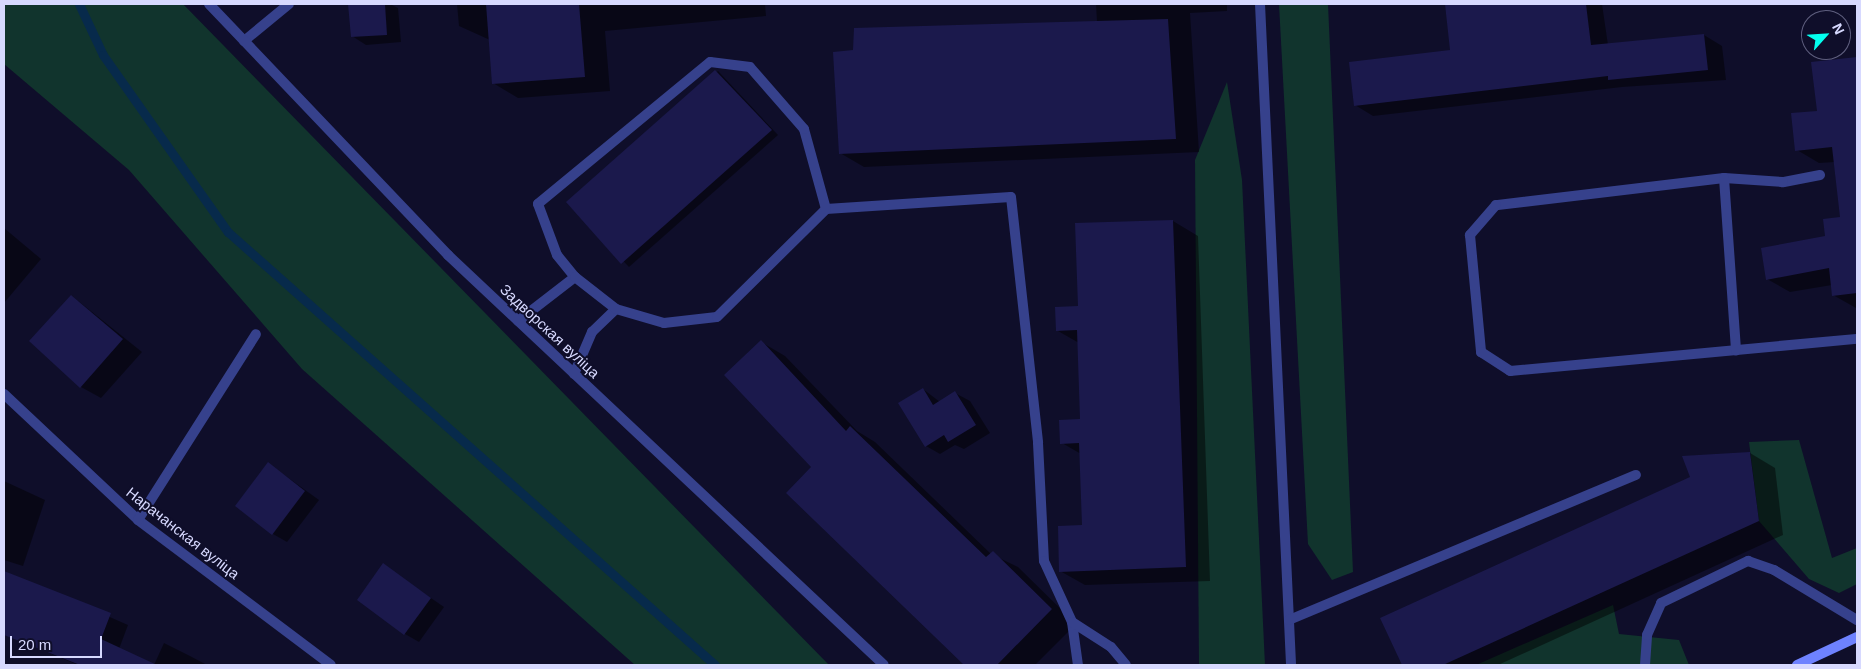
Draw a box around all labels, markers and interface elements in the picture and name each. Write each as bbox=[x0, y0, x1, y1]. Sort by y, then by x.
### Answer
north arrow bbox=[1801, 10, 1851, 60]
text: N bbox=[1829, 21, 1848, 37]
street label: Задворская вуліца bbox=[497, 280, 603, 382]
street label: Нарачанская вуліца bbox=[123, 483, 243, 583]
scale bar bbox=[12, 626, 105, 658]
text: 20 m bbox=[18, 636, 51, 653]

